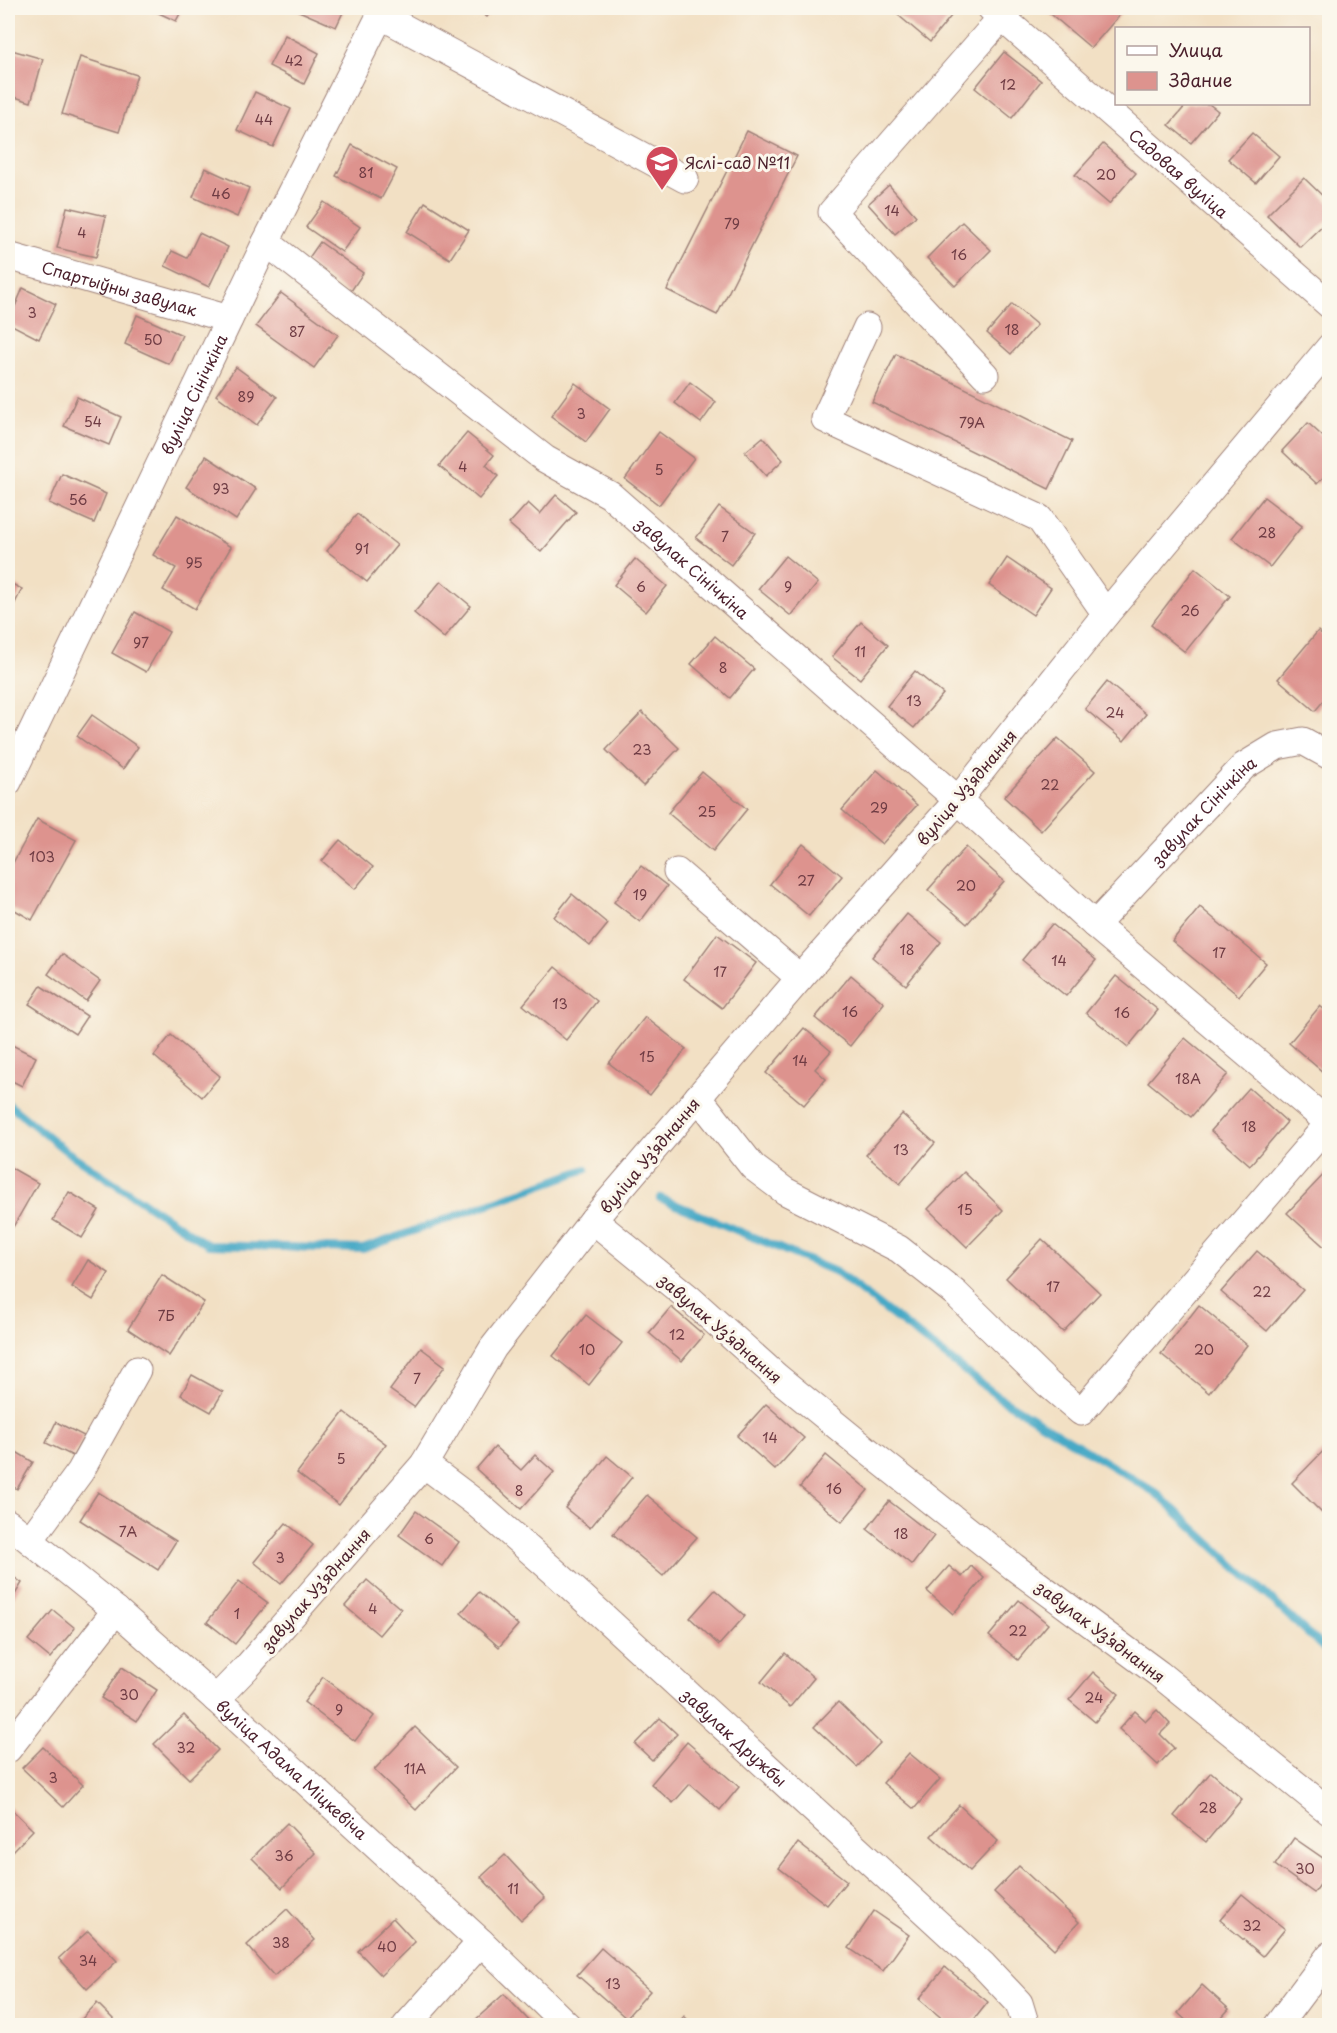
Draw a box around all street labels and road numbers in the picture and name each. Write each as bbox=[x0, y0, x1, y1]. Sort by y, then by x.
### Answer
street label: Садовая вуліца bbox=[1124, 122, 1234, 223]
street label: Спартыўны завулак bbox=[39, 254, 201, 321]
street label: вуліца Сінічкіна bbox=[154, 330, 233, 458]
street label: завулак Сінічкіна bbox=[630, 511, 755, 624]
street label: вуліца Узʼяднання bbox=[910, 724, 1022, 850]
street label: завулак Сінічкіна bbox=[1145, 750, 1260, 871]
street label: вуліца Узʼяднання bbox=[593, 1092, 705, 1218]
street label: завулак Узʼяднання bbox=[653, 1267, 788, 1388]
street label: завулак Узʼяднання bbox=[254, 1522, 375, 1657]
street label: завулак Узʼяднання bbox=[1031, 1574, 1171, 1688]
street label: завулак Дружбы bbox=[676, 1682, 793, 1792]
street label: вуліца Адама Міцкевіча bbox=[211, 1693, 373, 1845]

